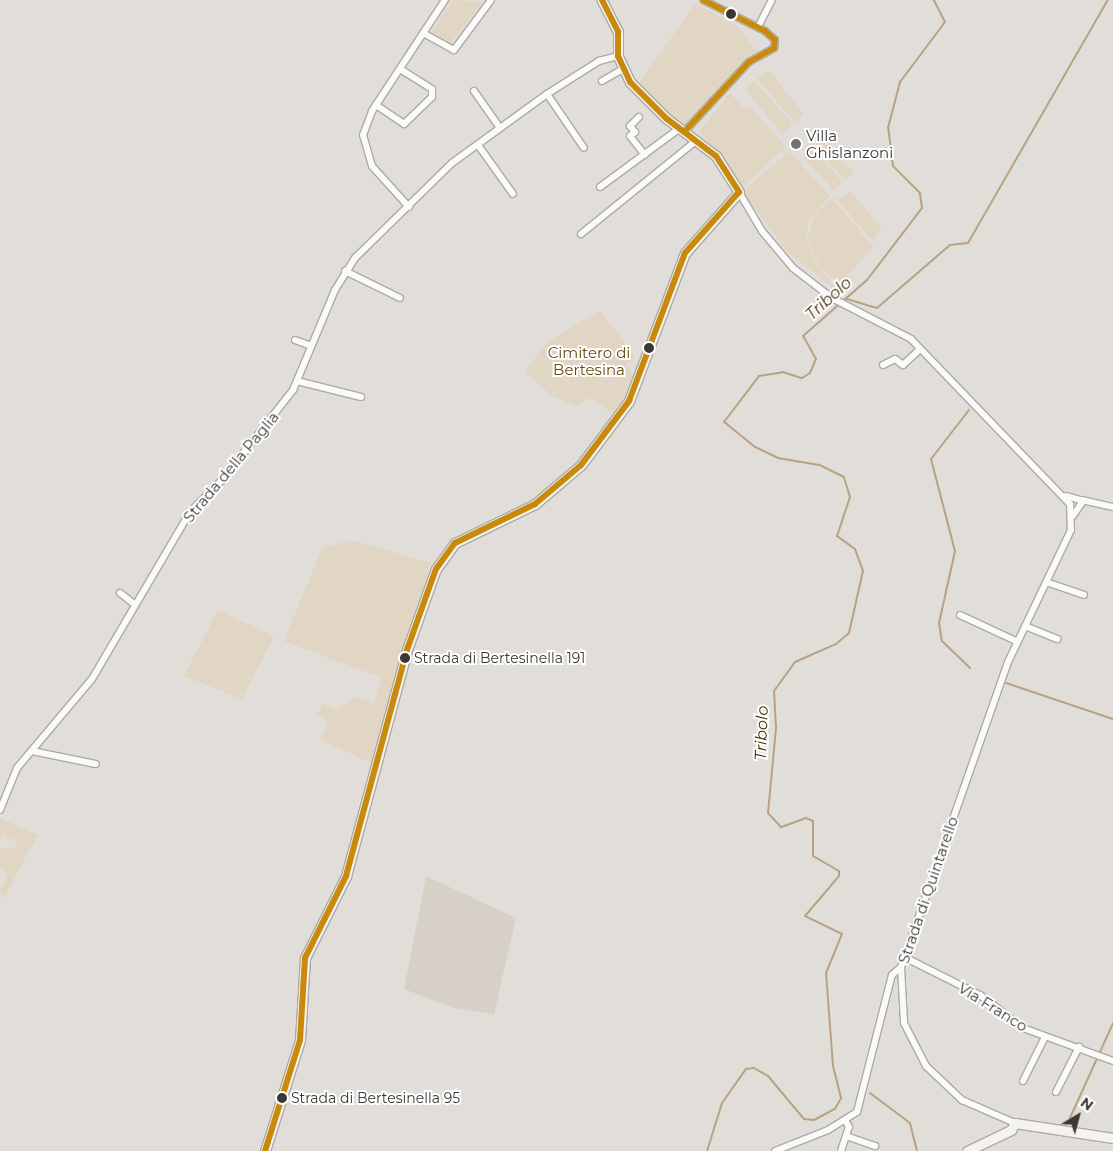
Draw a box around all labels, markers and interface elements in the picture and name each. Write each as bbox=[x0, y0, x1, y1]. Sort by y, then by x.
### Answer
unlabelled marker bbox=[726, 9, 736, 19]
place label: Villa Ghislanzoni bbox=[806, 126, 893, 161]
marker: Villa Ghislanzoni bbox=[790, 138, 802, 150]
water label: Tribolo bbox=[802, 274, 856, 324]
park label: Cimitero di Bertesina bbox=[548, 343, 630, 378]
unlabelled marker bbox=[644, 343, 654, 353]
street label: Strada della Paglia bbox=[179, 408, 283, 526]
place label: Strada di Bertesinella 191 bbox=[414, 650, 585, 666]
marker: Strada di Bertesinella 191 bbox=[400, 653, 410, 663]
water label: Tribolo bbox=[751, 705, 773, 761]
street label: Strada di Quintarello bbox=[894, 814, 962, 966]
street label: Via Franco bbox=[955, 979, 1031, 1035]
place label: Strada di Bertesinella 95 bbox=[291, 1090, 460, 1106]
north arrow bbox=[1053, 1091, 1103, 1141]
marker: Strada di Bertesinella 95 bbox=[277, 1093, 287, 1103]
text: N bbox=[1077, 1093, 1097, 1115]

